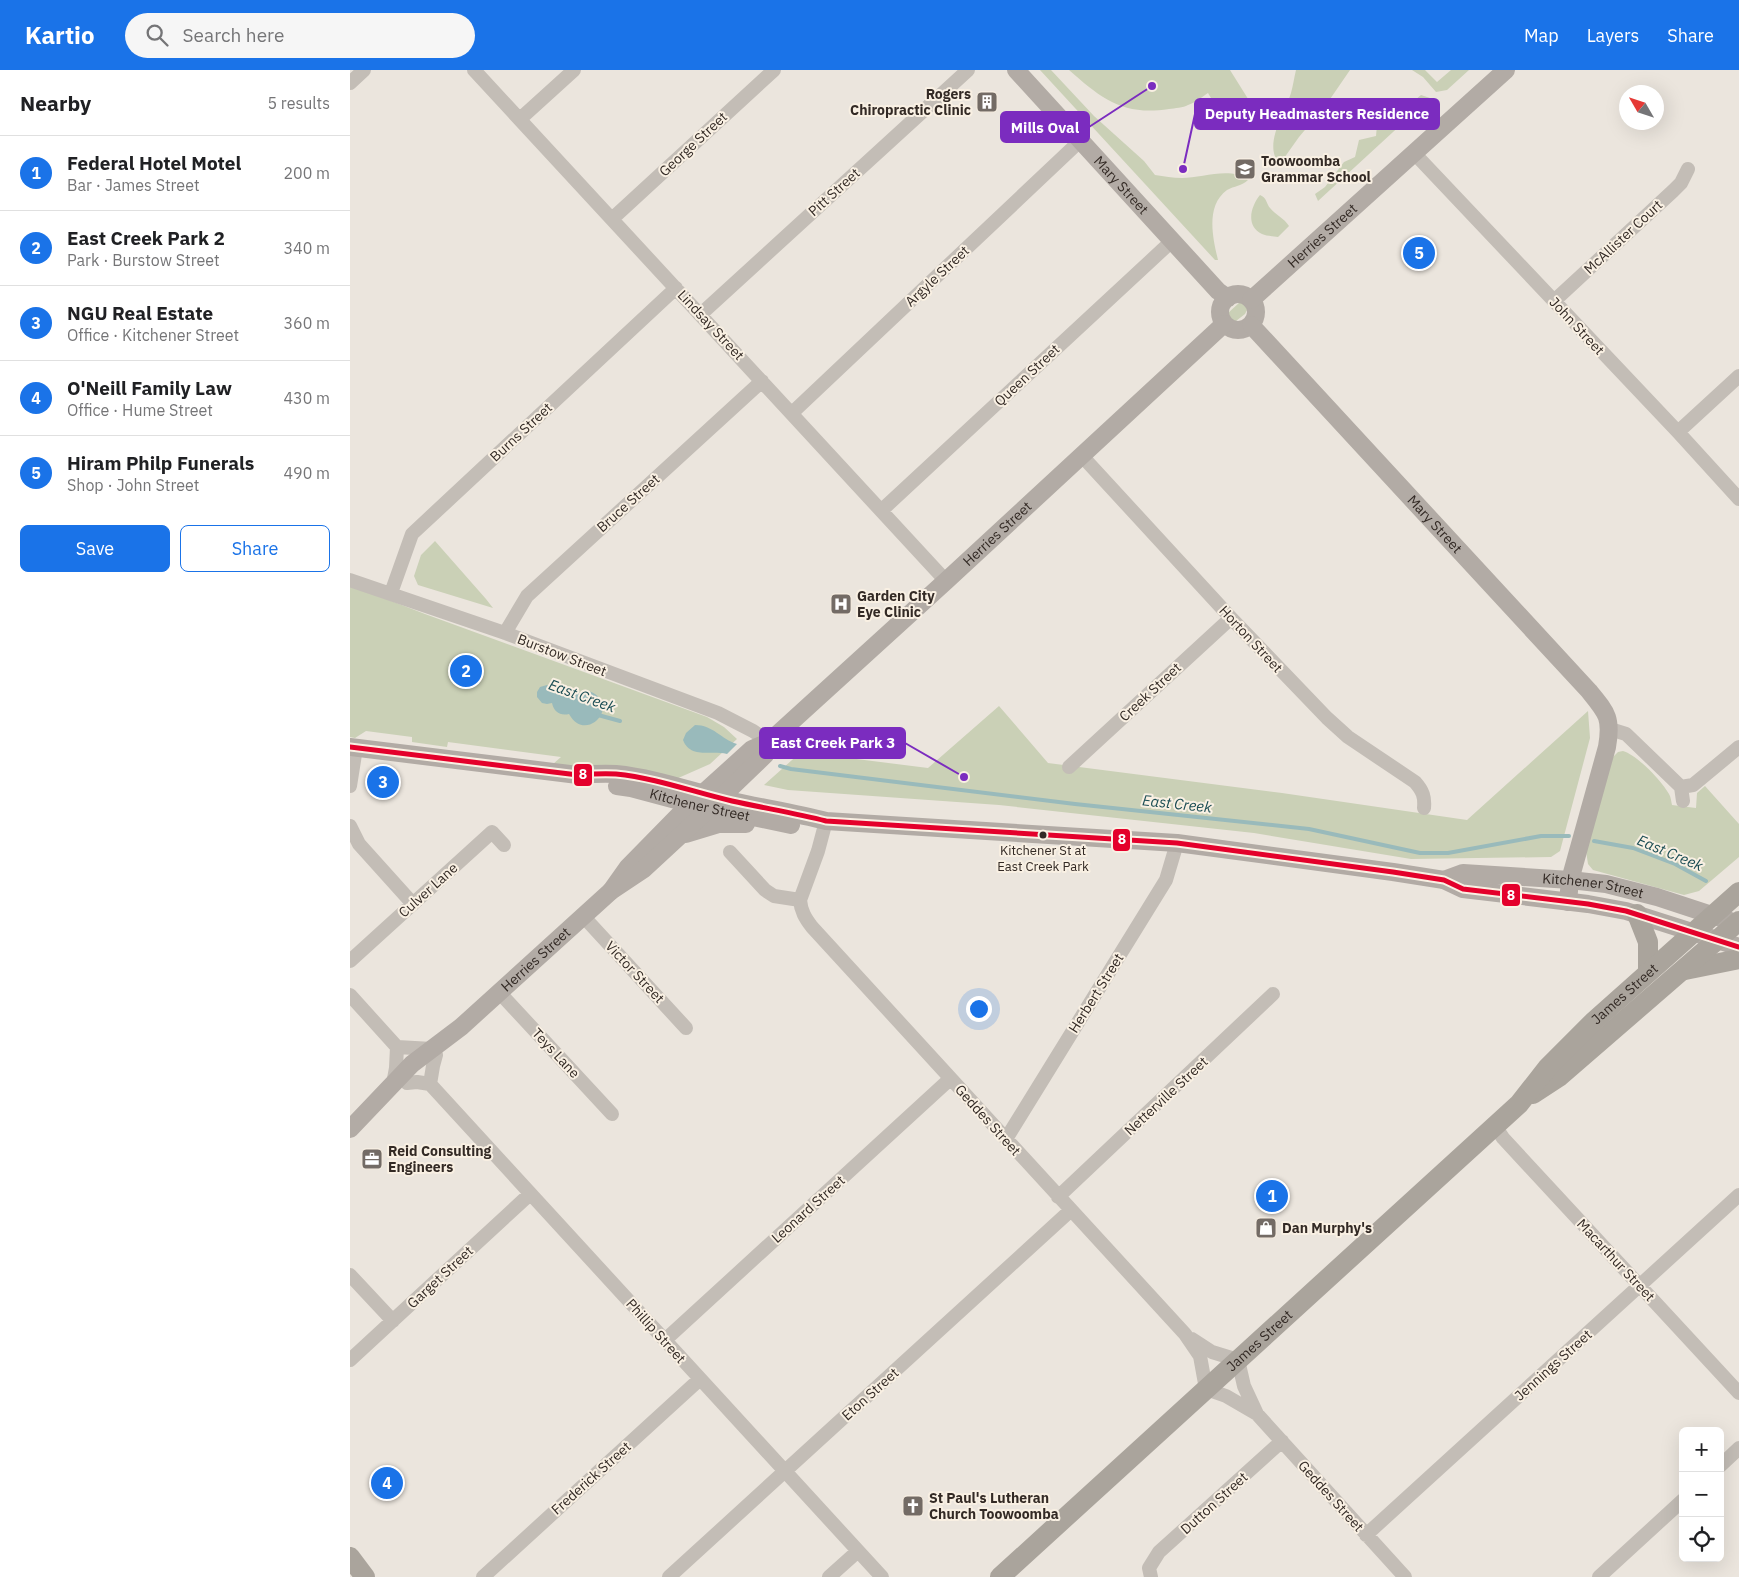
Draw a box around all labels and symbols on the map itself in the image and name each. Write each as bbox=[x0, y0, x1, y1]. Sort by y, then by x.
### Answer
place label: Rogers Chiropractic Clinic bbox=[850, 85, 971, 119]
north arrow bbox=[1619, 85, 1664, 130]
building icon: Rogers Chiropractic Clinic bbox=[975, 90, 999, 114]
callout: Deputy Headmasters Residence bbox=[1195, 99, 1439, 129]
text: Deputy Headmasters Residence bbox=[1205, 104, 1429, 123]
street label: George Street bbox=[655, 108, 731, 180]
callout: Mills Oval bbox=[1001, 112, 1089, 142]
text: Mills Oval bbox=[1011, 118, 1080, 137]
street label: Mary Street bbox=[1090, 152, 1153, 218]
place label: Toowoomba Grammar School bbox=[1261, 152, 1371, 186]
school or university icon: Toowoomba Grammar School bbox=[1233, 157, 1257, 181]
street label: Pitt Street bbox=[804, 164, 864, 220]
street label: McAllister Court bbox=[1580, 196, 1666, 278]
street label: Herries Street bbox=[1284, 200, 1361, 272]
pin: 5 bbox=[1403, 234, 1435, 272]
street label: Argyle Street bbox=[901, 242, 973, 310]
street label: Lindsay Street bbox=[674, 286, 748, 364]
street label: John Street bbox=[1546, 293, 1608, 359]
street label: Queen Street bbox=[991, 340, 1064, 410]
street label: Burns Street bbox=[486, 399, 556, 465]
street label: Bruce Street bbox=[593, 470, 663, 536]
street label: Mary Street bbox=[1404, 491, 1466, 557]
street label: Herries Street bbox=[959, 497, 1036, 570]
place label: Garden City Eye Clinic bbox=[857, 587, 935, 621]
hospital icon: Garden City Eye Clinic bbox=[829, 592, 853, 616]
street label: Horton Street bbox=[1215, 602, 1287, 676]
street label: Burstow Street bbox=[515, 630, 609, 680]
pin: 2 bbox=[450, 652, 482, 690]
street label: Creek Street bbox=[1115, 659, 1185, 725]
water label: East Creek bbox=[546, 675, 618, 716]
callout: East Creek Park 3 bbox=[760, 728, 905, 758]
text: East Creek Park 3 bbox=[771, 733, 895, 752]
pin: 3 bbox=[367, 763, 399, 801]
line badge: 8 bbox=[573, 763, 593, 787]
text: 8 bbox=[579, 765, 587, 783]
street label: Kitchener Street bbox=[648, 784, 752, 825]
water label: East Creek bbox=[1141, 790, 1213, 817]
line badge: 8 bbox=[1112, 828, 1131, 852]
marker: Kitchener St at East Creek Park bbox=[1038, 830, 1048, 840]
text: 8 bbox=[1118, 830, 1126, 848]
water label: East Creek bbox=[1634, 830, 1706, 875]
place label: Kitchener St at East Creek Park bbox=[997, 842, 1089, 875]
street label: Culver Lane bbox=[395, 859, 461, 921]
street label: Kitchener Street bbox=[1542, 869, 1646, 902]
line badge: 8 bbox=[1501, 883, 1521, 907]
text: 8 bbox=[1507, 886, 1515, 904]
street label: Herries Street bbox=[497, 923, 574, 995]
street label: Victor Street bbox=[602, 937, 668, 1007]
street label: Herbert Street bbox=[1064, 950, 1128, 1036]
street label: James Street bbox=[1587, 960, 1662, 1028]
your location bbox=[966, 996, 992, 1022]
street label: Teys Lane bbox=[528, 1024, 584, 1082]
street label: Netterville Street bbox=[1121, 1053, 1212, 1139]
street label: Geddes Street bbox=[951, 1081, 1025, 1159]
place label: Reid Consulting Engineers bbox=[388, 1142, 492, 1176]
office icon: Reid Consulting Engineers bbox=[360, 1147, 384, 1171]
street label: Leonard Street bbox=[768, 1171, 849, 1247]
pin: 1 bbox=[1256, 1177, 1288, 1215]
street label: Macarthur Street bbox=[1573, 1215, 1659, 1305]
shop icon: Dan Murphy's bbox=[1254, 1216, 1278, 1240]
place label: Dan Murphy's bbox=[1282, 1219, 1372, 1237]
street label: Garget Street bbox=[403, 1242, 477, 1312]
street label: Phillip Street bbox=[622, 1295, 690, 1367]
street label: James Street bbox=[1223, 1306, 1296, 1375]
street label: Jennings Street bbox=[1511, 1325, 1596, 1405]
street label: Eton Street bbox=[838, 1364, 902, 1424]
street label: Frederick Street bbox=[547, 1438, 635, 1518]
street label: Geddes Street bbox=[1294, 1457, 1368, 1535]
pin: 4 bbox=[371, 1464, 403, 1502]
street label: Dutton Street bbox=[1177, 1468, 1251, 1538]
place label: St Paul's Lutheran Church Toowoomba bbox=[929, 1489, 1059, 1523]
church icon: St Paul's Lutheran Church Toowoomba bbox=[901, 1494, 925, 1518]

